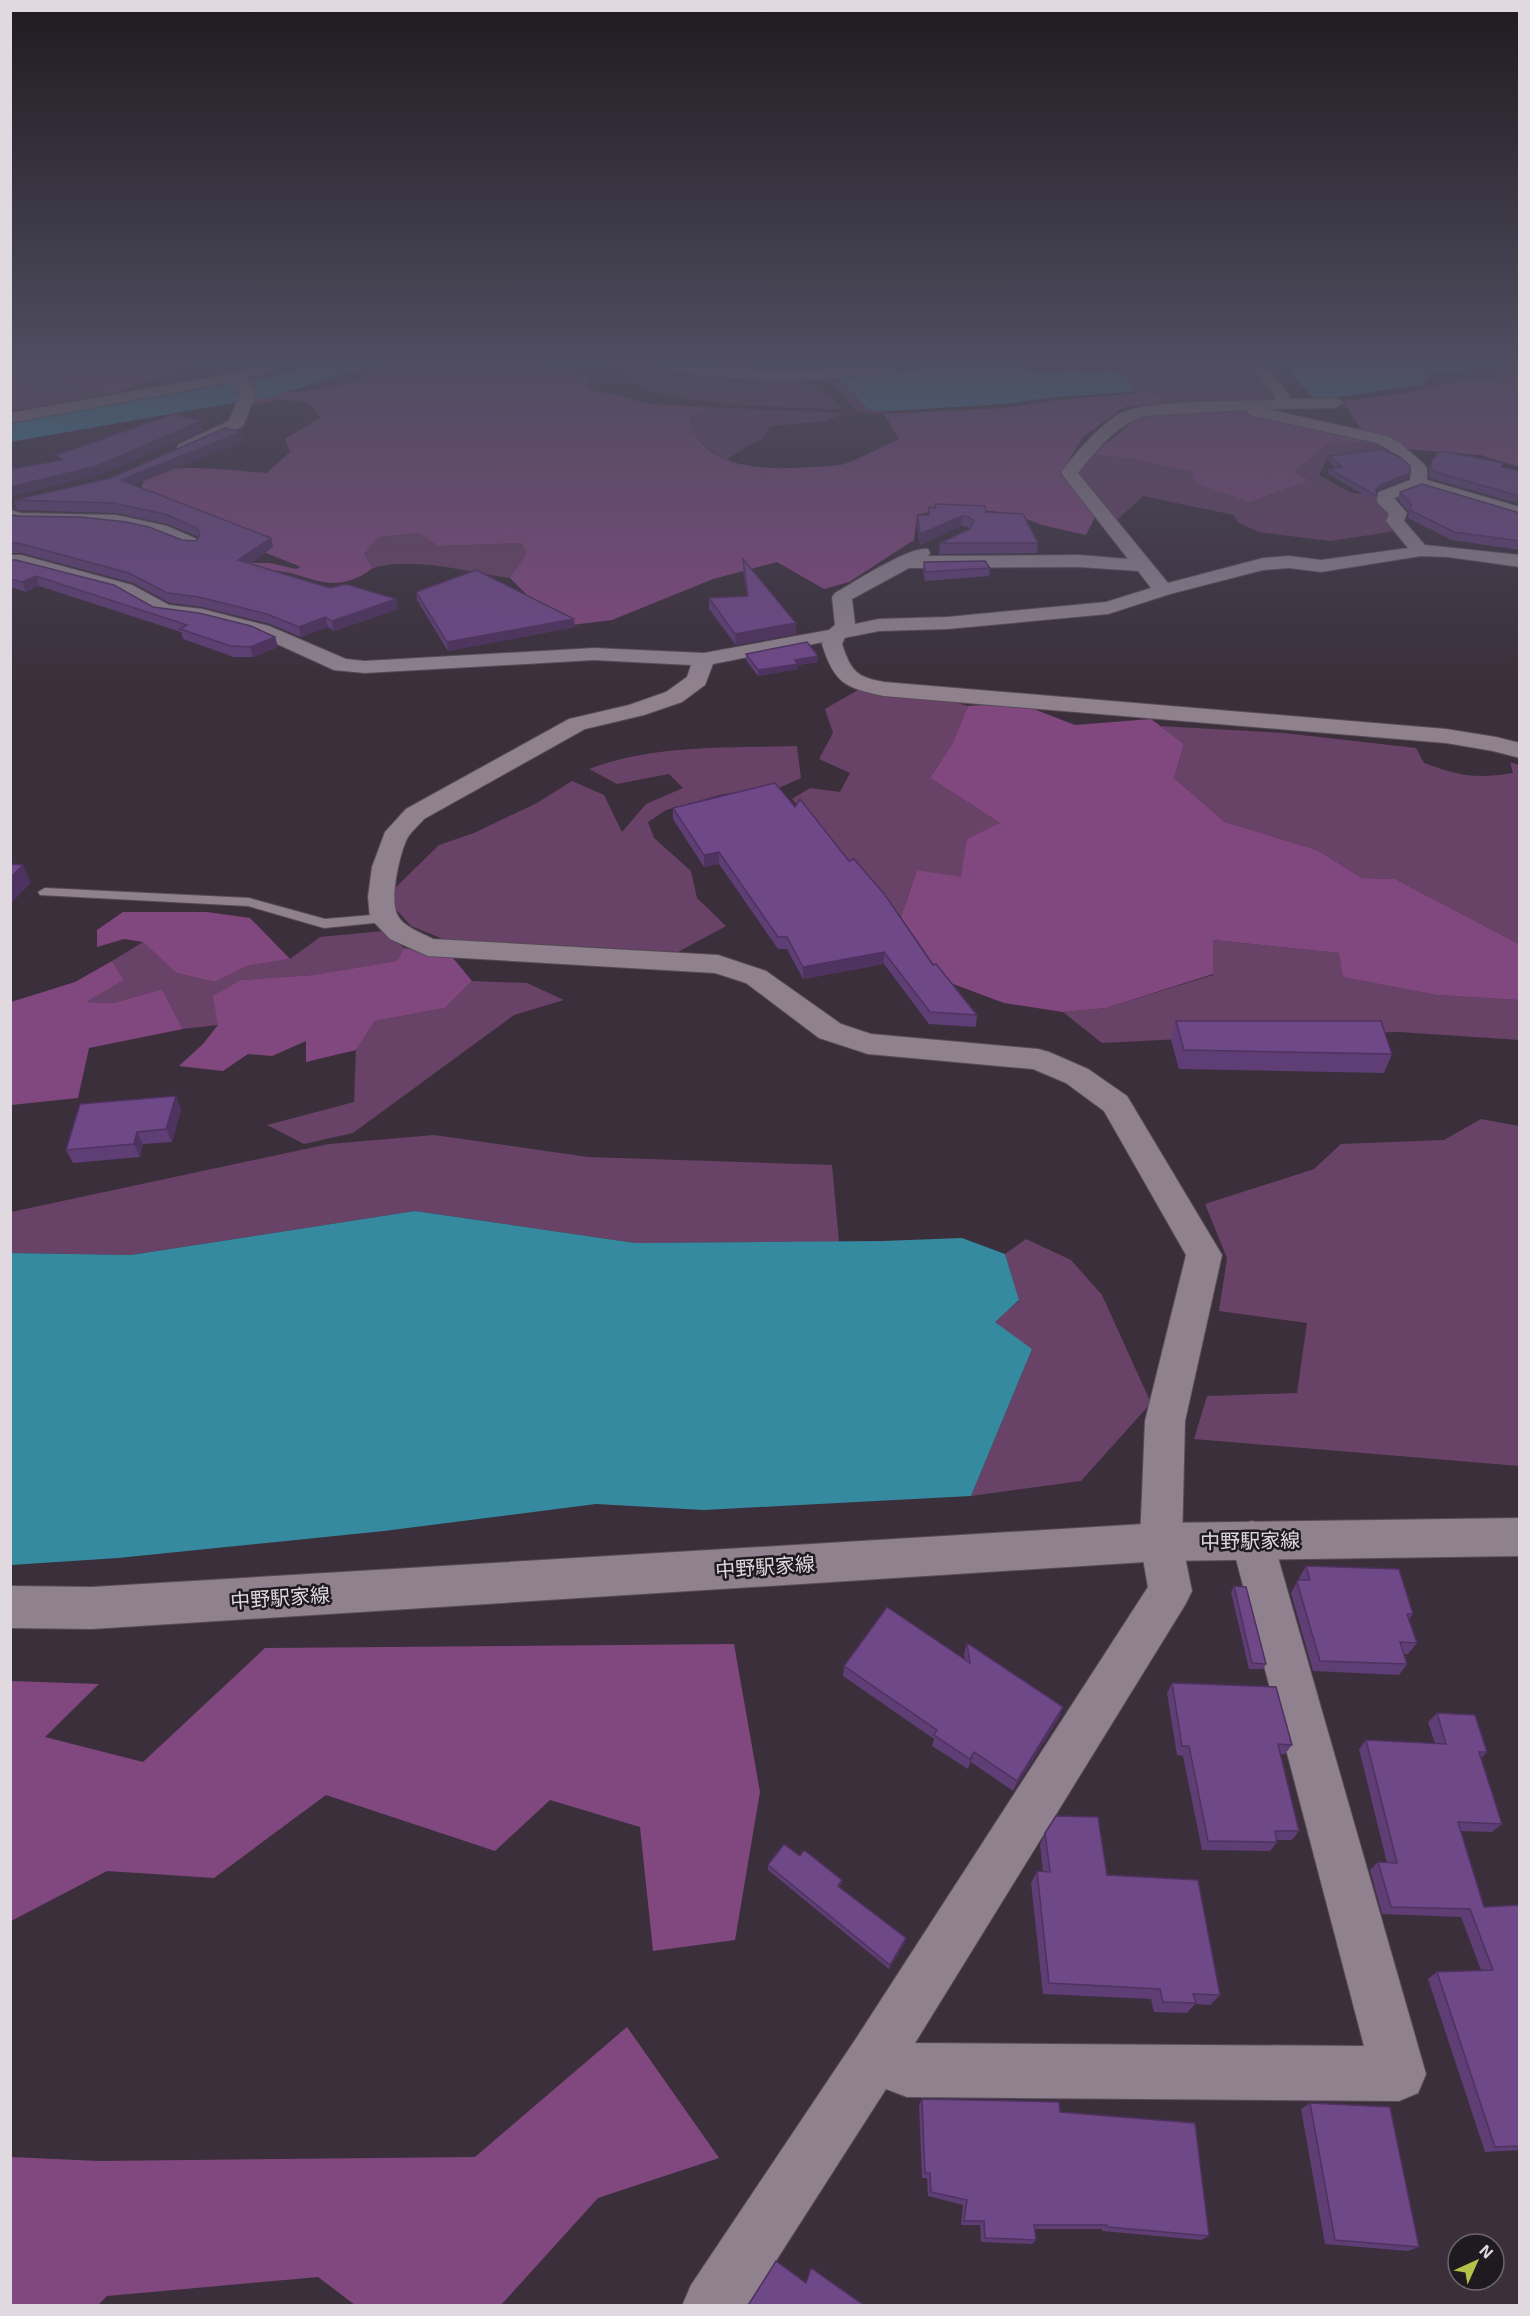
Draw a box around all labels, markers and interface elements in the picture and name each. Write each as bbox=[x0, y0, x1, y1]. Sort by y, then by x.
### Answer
street label: 中野駅家線 bbox=[1200, 1527, 1300, 1553]
street label: 中野駅家線 bbox=[714, 1551, 816, 1581]
street label: 中野駅家線 bbox=[229, 1582, 331, 1612]
north arrow bbox=[1446, 2232, 1506, 2292]
text: N bbox=[1476, 2240, 1498, 2262]

